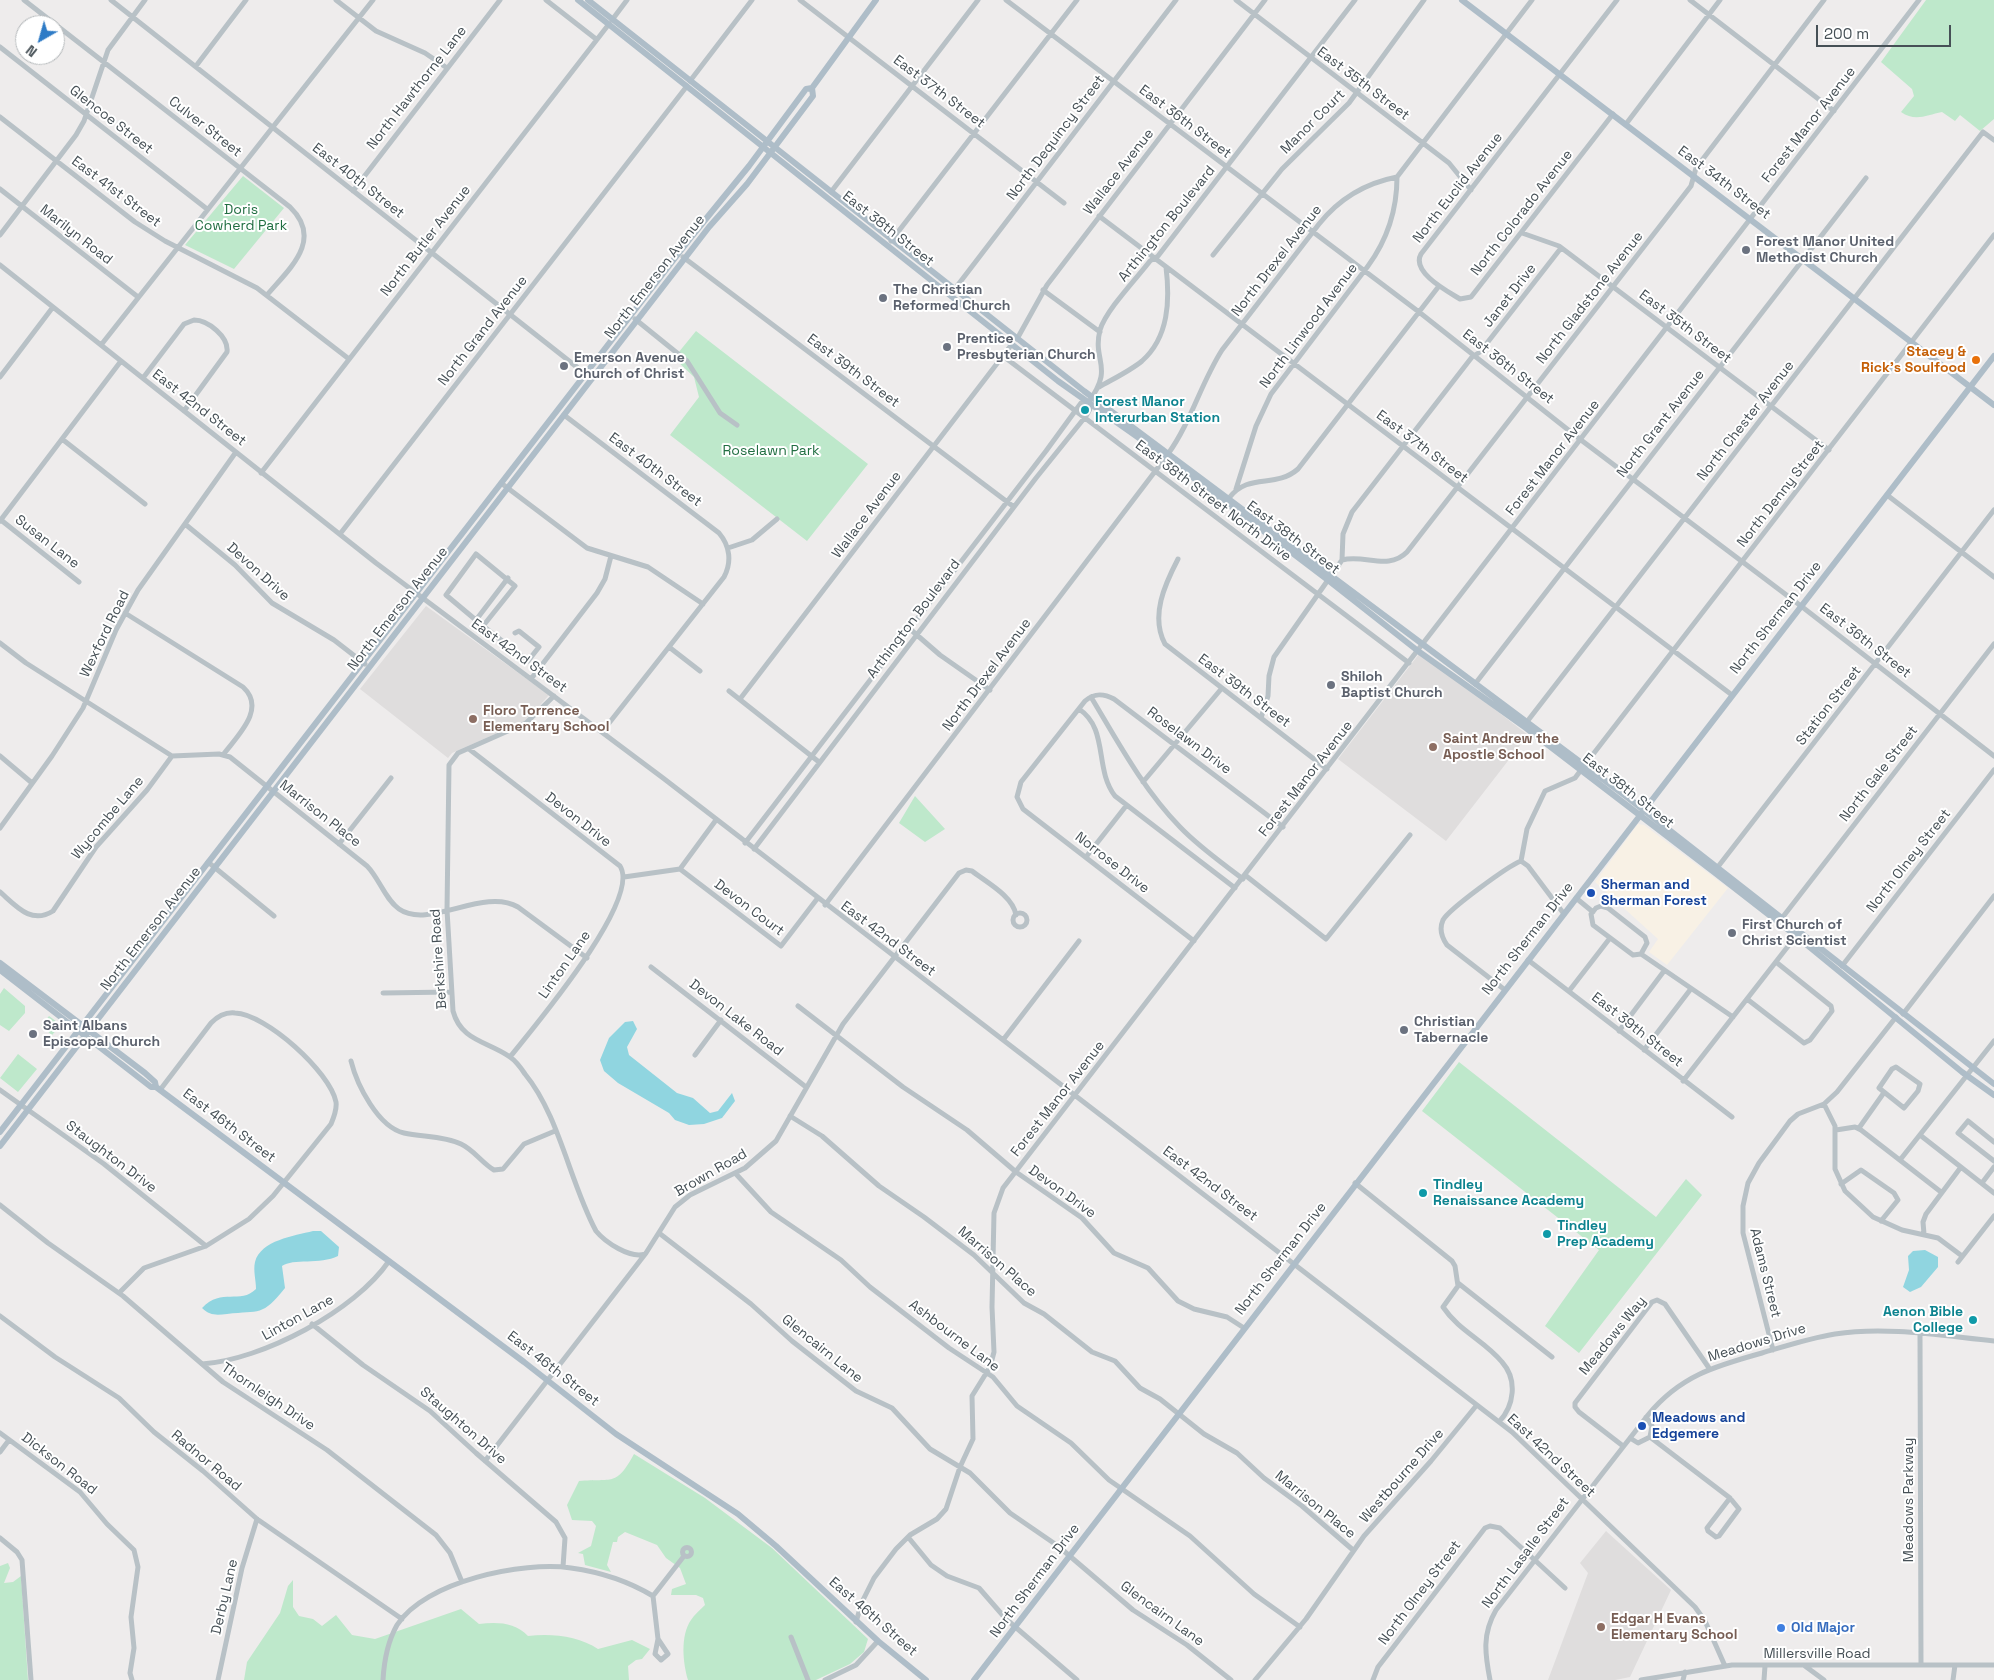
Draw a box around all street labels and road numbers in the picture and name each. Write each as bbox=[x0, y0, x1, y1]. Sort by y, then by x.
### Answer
street label: North Hawthorne Lane bbox=[364, 23, 470, 153]
street label: East 35th Street bbox=[1313, 44, 1413, 124]
street label: East 37th Street bbox=[890, 52, 988, 132]
street label: Forest Manor Avenue bbox=[1759, 64, 1859, 186]
street label: North Dequincy Street bbox=[1003, 72, 1109, 204]
street label: Glencoe Street bbox=[66, 82, 156, 158]
street label: East 36th Street bbox=[1135, 82, 1235, 162]
street label: Manor Court bbox=[1277, 86, 1349, 158]
street label: Culver Street bbox=[165, 93, 245, 161]
street label: Wallace Avenue bbox=[1080, 126, 1158, 218]
street label: North Euclid Avenue bbox=[1410, 129, 1506, 247]
street label: East 40th Street bbox=[309, 140, 407, 222]
street label: East 34th Street bbox=[1674, 143, 1774, 223]
street label: North Colorado Avenue bbox=[1468, 147, 1576, 279]
street label: East 41st Street bbox=[68, 153, 164, 231]
street label: Arthington Boulevard bbox=[1115, 163, 1219, 285]
street label: North Butler Avenue bbox=[377, 182, 475, 300]
street label: East 38th Street bbox=[839, 188, 937, 270]
street label: Marilyn Road bbox=[36, 201, 116, 269]
street label: North Drexel Avenue bbox=[1228, 202, 1326, 320]
street label: North Emerson Avenue bbox=[601, 212, 709, 342]
street label: North Gladstone Avenue bbox=[1533, 228, 1647, 368]
street label: North Linwood Avenue bbox=[1257, 260, 1361, 392]
street label: Janet Drive bbox=[1480, 261, 1540, 331]
street label: North Grand Avenue bbox=[435, 273, 531, 389]
street label: East 35th Street bbox=[1635, 287, 1735, 367]
street label: East 36th Street bbox=[1459, 326, 1557, 408]
street label: East 39th Street bbox=[803, 331, 903, 411]
street label: North Chester Avenue bbox=[1694, 358, 1798, 484]
street label: East 42nd Street bbox=[149, 366, 249, 450]
street label: North Grant Avenue bbox=[1614, 367, 1708, 481]
street label: Forest Manor Avenue bbox=[1503, 397, 1603, 519]
street label: East 37th Street bbox=[1373, 407, 1471, 487]
street label: East 40th Street bbox=[605, 430, 705, 510]
street label: East 38th Street North Drive bbox=[1132, 437, 1294, 565]
street label: North Denny Street bbox=[1734, 437, 1828, 551]
street label: Wallace Avenue bbox=[829, 468, 905, 562]
street label: East 38th Street bbox=[1243, 498, 1343, 578]
street label: Susan Lane bbox=[11, 512, 83, 572]
street label: Devon Drive bbox=[223, 539, 293, 605]
street label: North Emerson Avenue bbox=[344, 544, 452, 674]
street label: Arthington Boulevard bbox=[864, 556, 964, 682]
street label: North Sherman Drive bbox=[1727, 558, 1825, 678]
street label: Wexford Road bbox=[77, 588, 133, 680]
street label: East 36th Street bbox=[1816, 600, 1914, 682]
street label: North Drexel Avenue bbox=[939, 615, 1035, 735]
street label: East 42nd Street bbox=[468, 616, 570, 696]
street label: East 39th Street bbox=[1194, 651, 1294, 731]
street label: Station Street bbox=[1793, 663, 1865, 749]
street label: Roselawn Drive bbox=[1143, 704, 1235, 778]
street label: Forest Manor Avenue bbox=[1256, 718, 1356, 840]
street label: North Gale Street bbox=[1836, 723, 1922, 825]
street label: East 38th Street bbox=[1579, 750, 1677, 832]
street label: Wycombe Lane bbox=[68, 773, 148, 863]
street label: Marrison Place bbox=[276, 777, 364, 851]
street label: Devon Drive bbox=[542, 789, 614, 851]
street label: North Olney Street bbox=[1863, 806, 1955, 916]
street label: Norrose Drive bbox=[1071, 829, 1153, 897]
street label: North Emerson Avenue bbox=[97, 864, 205, 994]
street label: Devon Court bbox=[711, 876, 787, 940]
street label: North Sherman Drive bbox=[1479, 879, 1577, 999]
street label: East 42nd Street bbox=[837, 898, 939, 980]
street label: Berkshire Road bbox=[427, 908, 451, 1010]
street label: Linton Lane bbox=[535, 928, 595, 1002]
street label: Devon Lake Road bbox=[686, 976, 786, 1060]
street label: East 39th Street bbox=[1588, 989, 1686, 1071]
street label: Forest Manor Avenue bbox=[1008, 1038, 1108, 1160]
street label: East 46th Street bbox=[179, 1086, 279, 1166]
street label: Staughton Drive bbox=[62, 1117, 160, 1197]
street label: East 42nd Street bbox=[1159, 1143, 1261, 1225]
street label: Brown Road bbox=[672, 1146, 750, 1200]
street label: Devon Drive bbox=[1025, 1162, 1099, 1222]
street label: North Sherman Drive bbox=[1232, 1199, 1330, 1319]
street label: Marrison Place bbox=[954, 1223, 1040, 1301]
street label: Adams Street bbox=[1746, 1226, 1784, 1320]
street label: Linton Lane bbox=[259, 1291, 337, 1345]
street label: Meadows Way bbox=[1576, 1293, 1650, 1379]
street label: Ashbourne Lane bbox=[905, 1296, 1003, 1376]
street label: Glencairn Lane bbox=[778, 1311, 866, 1387]
street label: Meadows Drive bbox=[1706, 1320, 1808, 1366]
street label: East 46th Street bbox=[504, 1328, 602, 1410]
street label: Thornleigh Drive bbox=[218, 1360, 318, 1434]
street label: Staughton Drive bbox=[416, 1384, 510, 1468]
street label: East 42nd Street bbox=[1503, 1411, 1599, 1501]
street label: Westbourne Drive bbox=[1356, 1425, 1448, 1527]
street label: Radnor Road bbox=[168, 1427, 244, 1495]
street label: Dickson Road bbox=[18, 1429, 100, 1499]
street label: Meadows Parkway bbox=[1901, 1438, 1917, 1562]
street label: Marrison Place bbox=[1271, 1467, 1359, 1543]
street label: North Lasalle Street bbox=[1479, 1494, 1573, 1612]
street label: North Sherman Drive bbox=[987, 1521, 1083, 1641]
street label: North Olney Street bbox=[1375, 1537, 1465, 1649]
street label: Derby Lane bbox=[208, 1558, 242, 1636]
street label: East 46th Street bbox=[825, 1574, 921, 1660]
street label: Glencairn Lane bbox=[1117, 1578, 1207, 1650]
street label: Millersville Road bbox=[1763, 1646, 1871, 1662]

